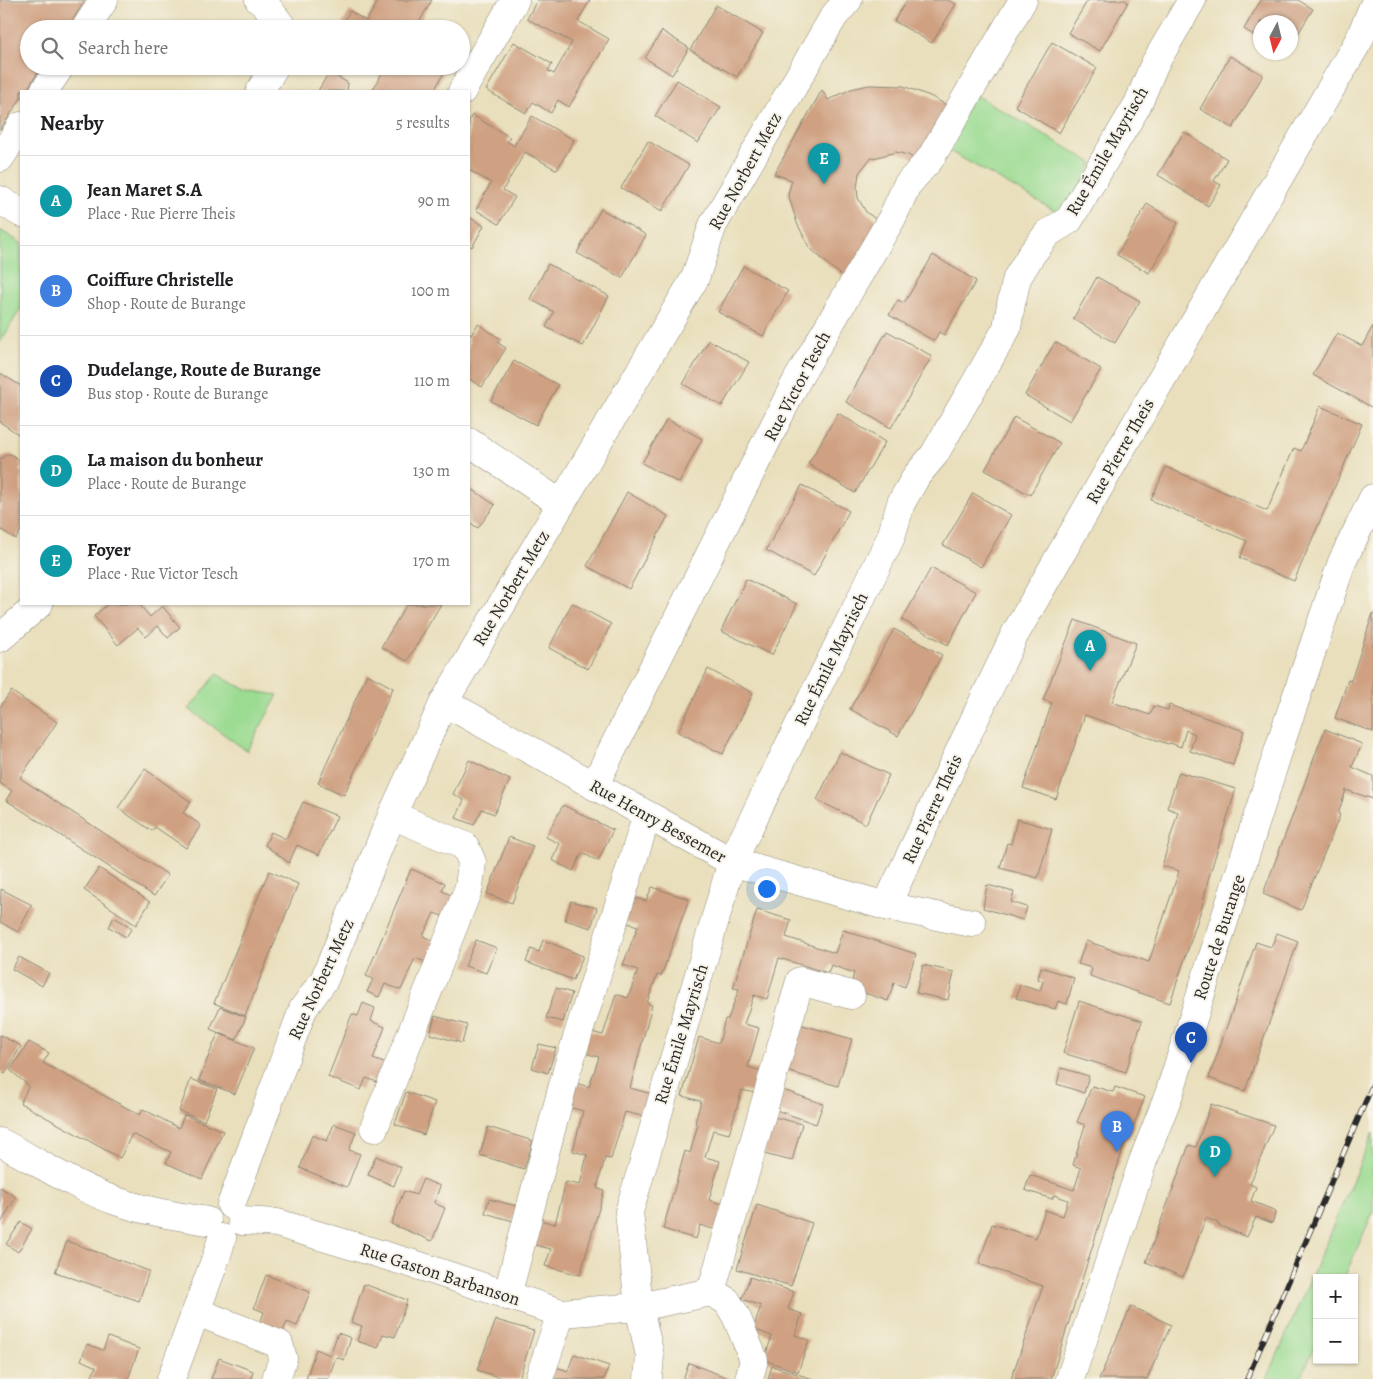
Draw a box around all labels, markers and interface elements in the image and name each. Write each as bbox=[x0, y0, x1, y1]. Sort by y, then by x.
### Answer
north arrow bbox=[1253, 15, 1298, 60]
search box bbox=[20, 20, 470, 75]
icon: search bbox=[38, 34, 66, 62]
text: Search here bbox=[78, 35, 168, 61]
street label: Rue Émile Mayrisch bbox=[1060, 82, 1154, 220]
street label: Rue Norbert Metz bbox=[703, 108, 787, 234]
text: Nearby bbox=[40, 109, 103, 137]
text: 5 results bbox=[396, 112, 450, 134]
pin: E bbox=[808, 143, 840, 184]
text: Jean Maret S.A bbox=[87, 177, 202, 203]
text: A bbox=[51, 190, 61, 212]
text: 90 m bbox=[418, 190, 450, 212]
text: Place · Rue Pierre Theis bbox=[87, 203, 235, 225]
text: Coiffure Christelle bbox=[87, 267, 233, 293]
text: B bbox=[51, 280, 61, 302]
text: 100 m bbox=[411, 280, 450, 302]
text: Shop · Route de Burange bbox=[87, 293, 246, 315]
street label: Rue Victor Tesch bbox=[758, 326, 836, 445]
text: Dudelange, Route de Burange bbox=[87, 357, 321, 383]
text: C bbox=[51, 370, 61, 392]
text: 110 m bbox=[414, 370, 450, 392]
text: Bus stop · Route de Burange bbox=[87, 383, 269, 405]
street label: Rue Pierre Theis bbox=[1080, 394, 1160, 508]
text: La maison du bonheur bbox=[87, 447, 263, 473]
text: D bbox=[50, 460, 62, 482]
text: 130 m bbox=[413, 460, 450, 482]
text: Place · Route de Burange bbox=[87, 473, 246, 495]
street label: Rue Norbert Metz bbox=[467, 526, 555, 650]
text: Foyer bbox=[87, 537, 131, 563]
text: E bbox=[51, 550, 61, 572]
text: 170 m bbox=[413, 550, 450, 572]
text: Place · Rue Victor Tesch bbox=[87, 563, 238, 585]
street label: Rue Émile Mayrisch bbox=[788, 588, 874, 730]
pin: A bbox=[1074, 630, 1106, 671]
street label: Rue Pierre Theis bbox=[896, 750, 968, 868]
street label: Rue Henry Bessemer bbox=[585, 773, 731, 869]
street label: Route de Burange bbox=[1187, 871, 1251, 1003]
your location bbox=[754, 876, 780, 902]
street label: Rue Norbert Metz bbox=[282, 915, 360, 1043]
street label: Rue Émile Mayrisch bbox=[648, 961, 714, 1107]
pin: C bbox=[1175, 1022, 1207, 1063]
pin: B bbox=[1101, 1111, 1133, 1152]
pin: D bbox=[1199, 1136, 1231, 1177]
street label: Rue Gaston Barbanson bbox=[357, 1237, 523, 1311]
map controls bbox=[1313, 1274, 1358, 1364]
button: + bbox=[1313, 1274, 1358, 1319]
button: − bbox=[1313, 1319, 1358, 1364]

